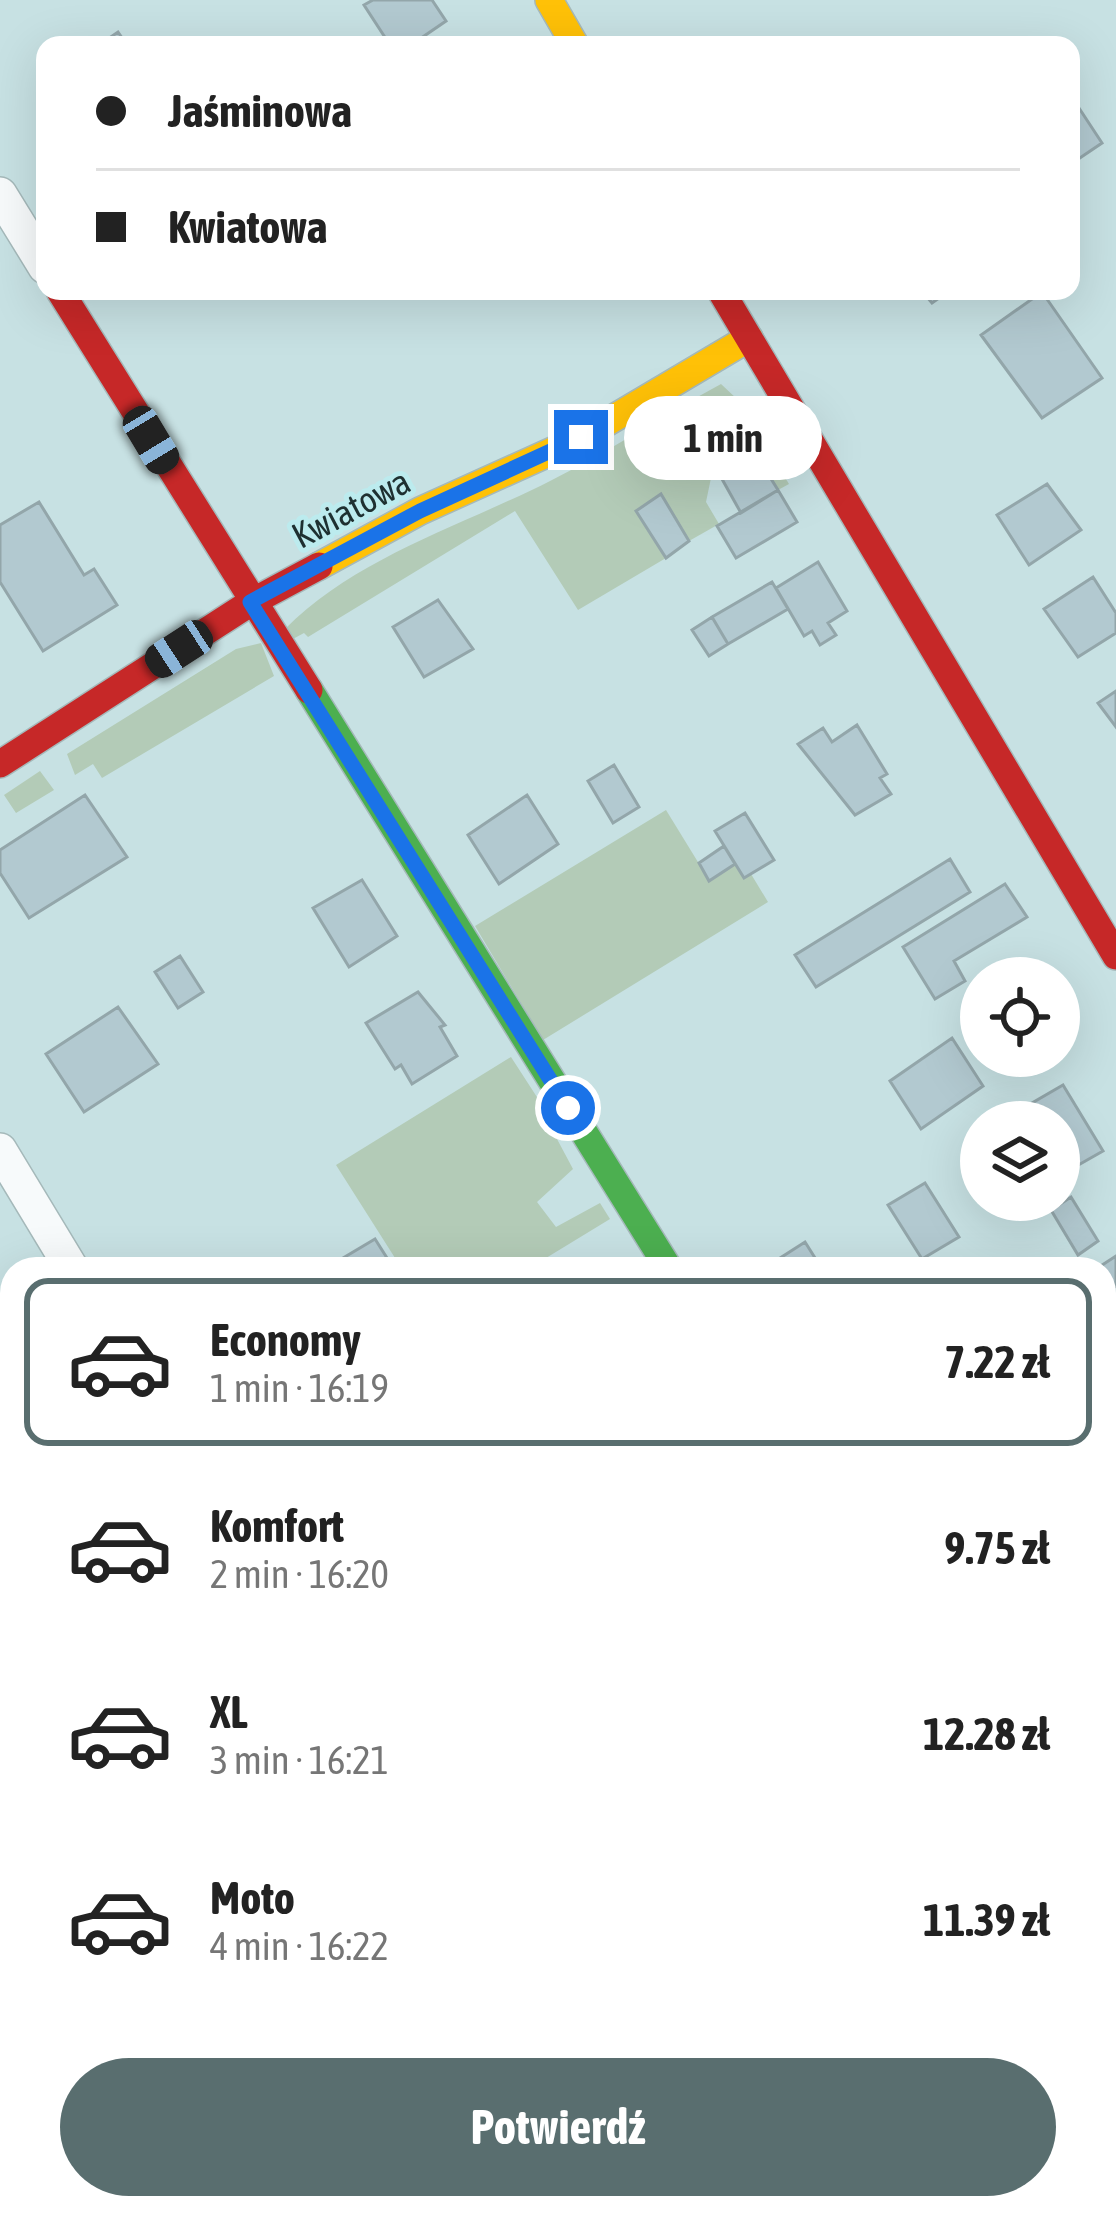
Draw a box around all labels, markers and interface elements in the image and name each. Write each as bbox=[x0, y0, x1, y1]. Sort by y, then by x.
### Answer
text: Jaśminowa bbox=[168, 85, 352, 137]
text: Kwiatowa bbox=[168, 201, 327, 253]
callout: 1 min bbox=[623, 395, 821, 479]
car bbox=[117, 400, 185, 480]
route end bbox=[554, 410, 608, 464]
text: 1 min bbox=[683, 416, 763, 460]
street label: Kwiatowa bbox=[285, 460, 417, 556]
car bbox=[139, 614, 219, 684]
map controls bbox=[960, 957, 1080, 1221]
button: locate bbox=[960, 957, 1080, 1077]
route start bbox=[541, 1081, 595, 1135]
button: layers bbox=[960, 1101, 1080, 1221]
icon: car bbox=[66, 1308, 174, 1416]
text: Economy bbox=[210, 1314, 361, 1366]
text: 7.22 zł bbox=[944, 1336, 1050, 1388]
text: 1 min · 16:19 bbox=[210, 1366, 389, 1410]
icon: car bbox=[66, 1494, 174, 1602]
text: Komfort bbox=[210, 1500, 344, 1552]
text: 9.75 zł bbox=[944, 1522, 1050, 1574]
text: 2 min · 16:20 bbox=[210, 1552, 389, 1596]
icon: car bbox=[66, 1680, 174, 1788]
text: XL bbox=[210, 1686, 248, 1738]
text: 12.28 zł bbox=[923, 1708, 1050, 1760]
text: 3 min · 16:21 bbox=[210, 1738, 389, 1782]
icon: car bbox=[66, 1866, 174, 1974]
text: Moto bbox=[210, 1872, 295, 1924]
text: 11.39 zł bbox=[923, 1894, 1050, 1946]
text: 4 min · 16:22 bbox=[210, 1924, 389, 1968]
button: Potwierdź bbox=[60, 2058, 1056, 2196]

